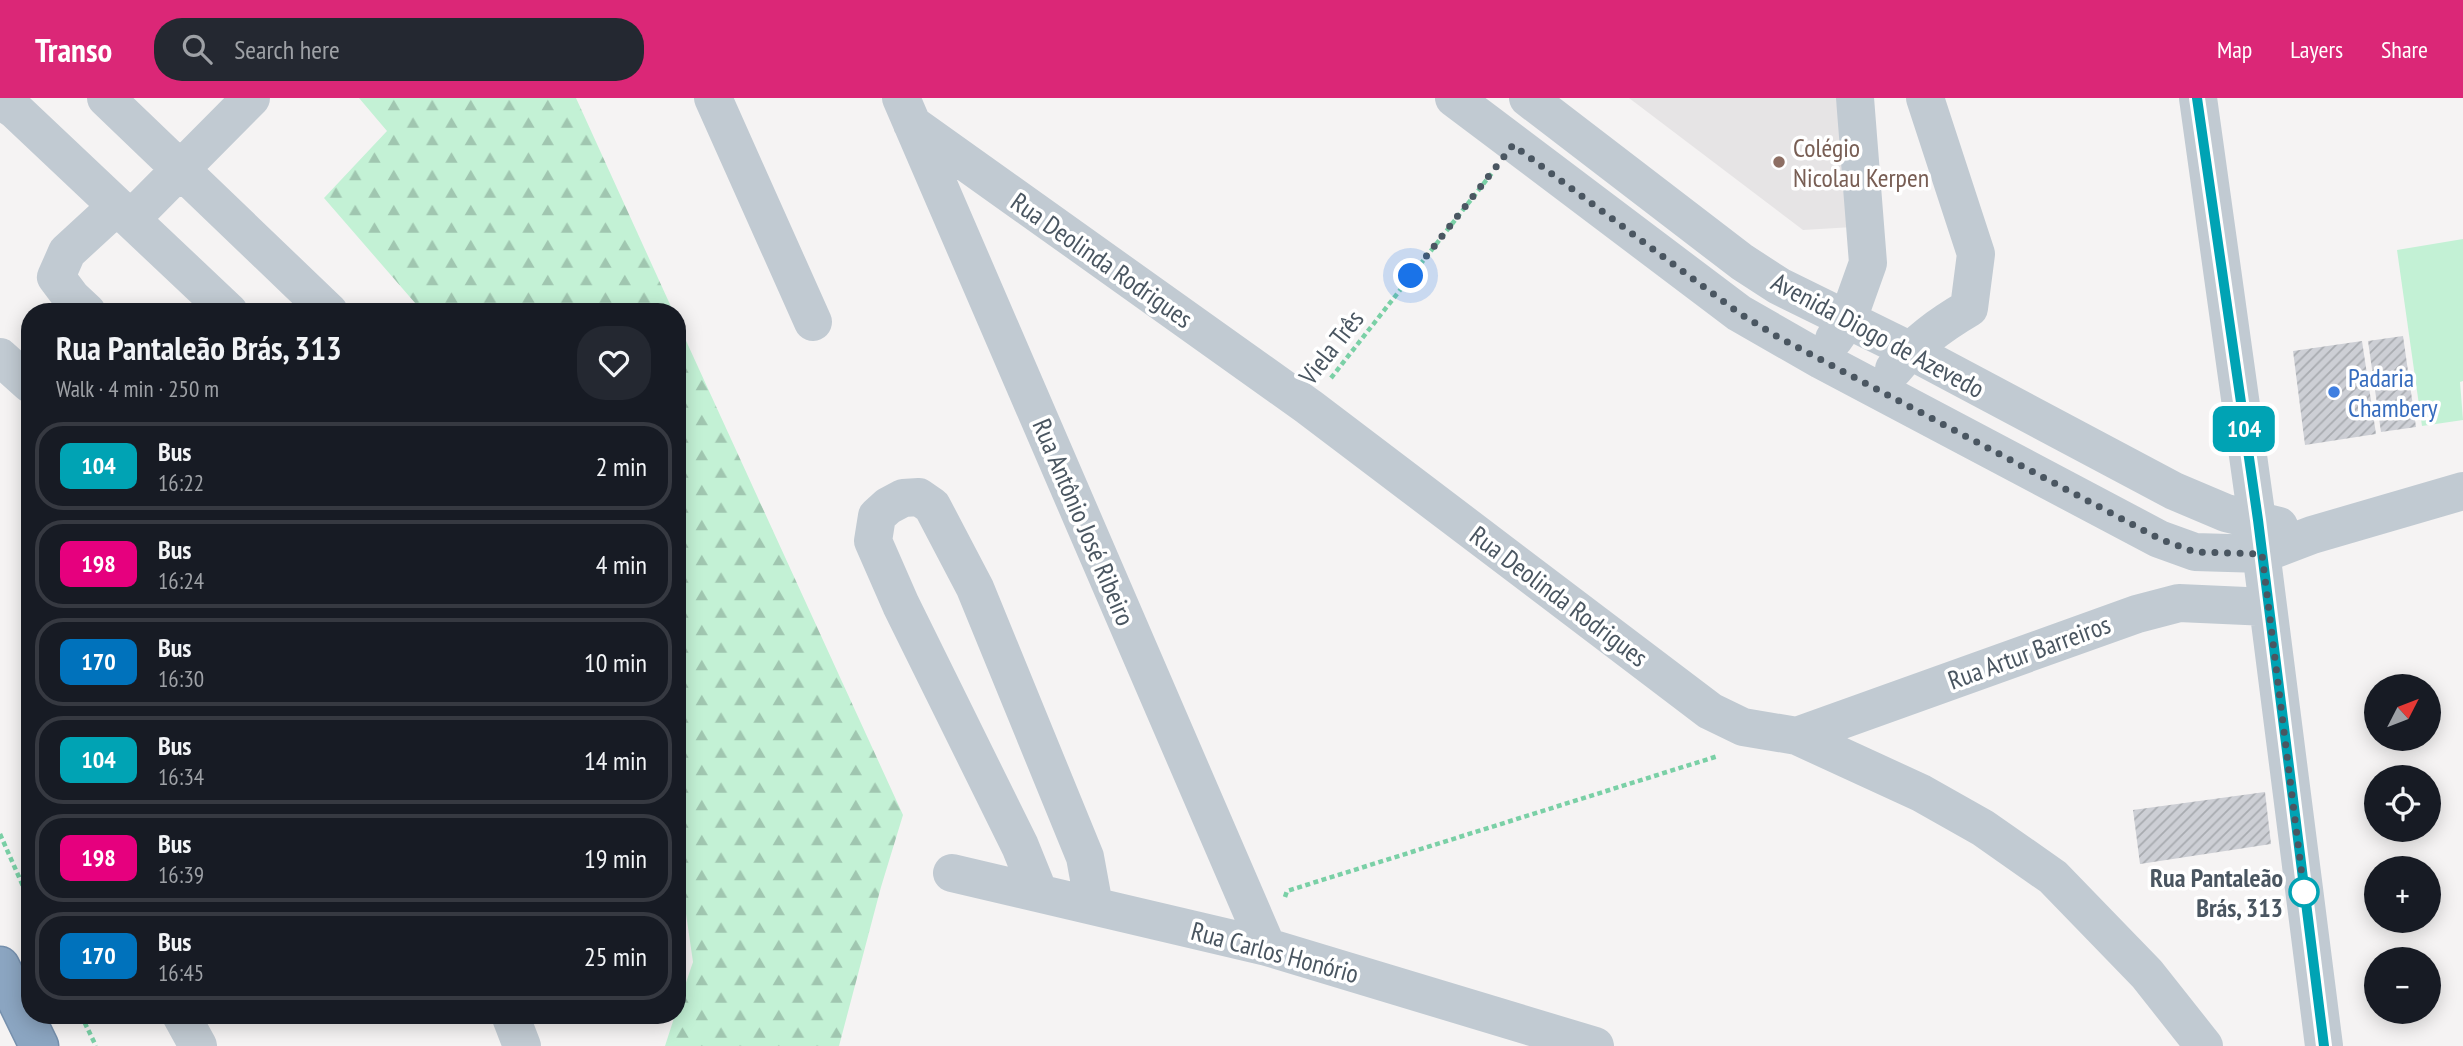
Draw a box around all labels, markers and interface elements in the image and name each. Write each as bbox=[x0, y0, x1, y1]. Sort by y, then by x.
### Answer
search box bbox=[154, 18, 644, 81]
text: Transo bbox=[35, 28, 112, 71]
icon: search bbox=[178, 30, 216, 68]
text: Search here bbox=[234, 33, 340, 66]
text: Map bbox=[2217, 34, 2252, 65]
text: Layers bbox=[2290, 34, 2343, 65]
text: Share bbox=[2381, 34, 2428, 65]
place label: Colégio Nicolau Kerpen bbox=[1793, 131, 1929, 194]
marker: Colégio Nicolau Kerpen bbox=[1771, 154, 1787, 170]
street label: Rua Deolinda Rodrigues bbox=[1005, 185, 1199, 335]
your location bbox=[1393, 258, 1428, 293]
street label: Avenida Diogo de Azevedo bbox=[1766, 265, 1990, 405]
street label: Viela Três bbox=[1291, 303, 1370, 392]
text: Rua Pantaleão Brás, 313 bbox=[56, 326, 342, 369]
button: heart bbox=[577, 326, 651, 400]
place label: Padaria Chambery bbox=[2348, 361, 2438, 424]
text: Walk · 4 min · 250 m bbox=[56, 374, 219, 403]
marker: Padaria Chambery bbox=[2326, 384, 2342, 400]
line badge: 104 bbox=[2204, 406, 2284, 452]
text: 104 bbox=[2227, 413, 2261, 444]
street label: Rua Antônio José Ribeiro bbox=[1026, 414, 1142, 630]
text: Bus bbox=[158, 435, 191, 468]
text: 104 bbox=[81, 450, 116, 481]
text: 2 min bbox=[596, 450, 647, 483]
text: 16:22 bbox=[158, 468, 204, 497]
street label: Rua Deolinda Rodrigues bbox=[1464, 518, 1654, 674]
text: Bus bbox=[158, 533, 191, 566]
text: 198 bbox=[81, 548, 116, 579]
text: 4 min bbox=[596, 548, 647, 581]
text: 16:24 bbox=[158, 566, 204, 595]
street label: Rua Artur Barreiros bbox=[1943, 607, 2115, 697]
text: Bus bbox=[158, 631, 191, 664]
text: 170 bbox=[81, 646, 116, 677]
text: 10 min bbox=[584, 646, 647, 679]
text: 16:30 bbox=[158, 664, 204, 693]
north arrow bbox=[2364, 674, 2441, 751]
map controls bbox=[2364, 674, 2441, 1024]
text: Bus bbox=[158, 729, 191, 762]
text: 104 bbox=[81, 744, 116, 775]
text: 14 min bbox=[584, 744, 647, 777]
text: 16:34 bbox=[158, 762, 204, 791]
button: locate bbox=[2364, 765, 2441, 842]
text: Bus bbox=[158, 827, 191, 860]
text: 198 bbox=[81, 842, 116, 873]
text: 19 min bbox=[584, 842, 647, 875]
button: + bbox=[2364, 856, 2441, 933]
text: 16:39 bbox=[158, 860, 204, 889]
place label: Rua Pantaleão Brás, 313 bbox=[2150, 861, 2283, 924]
marker: Rua Pantaleão Brás, 313 bbox=[2289, 877, 2319, 907]
street label: Rua Carlos Honório bbox=[1188, 914, 1362, 990]
text: Bus bbox=[158, 925, 191, 958]
text: 170 bbox=[81, 940, 116, 971]
text: 25 min bbox=[584, 940, 647, 973]
button: − bbox=[2364, 947, 2441, 1024]
text: 16:45 bbox=[158, 958, 204, 987]

